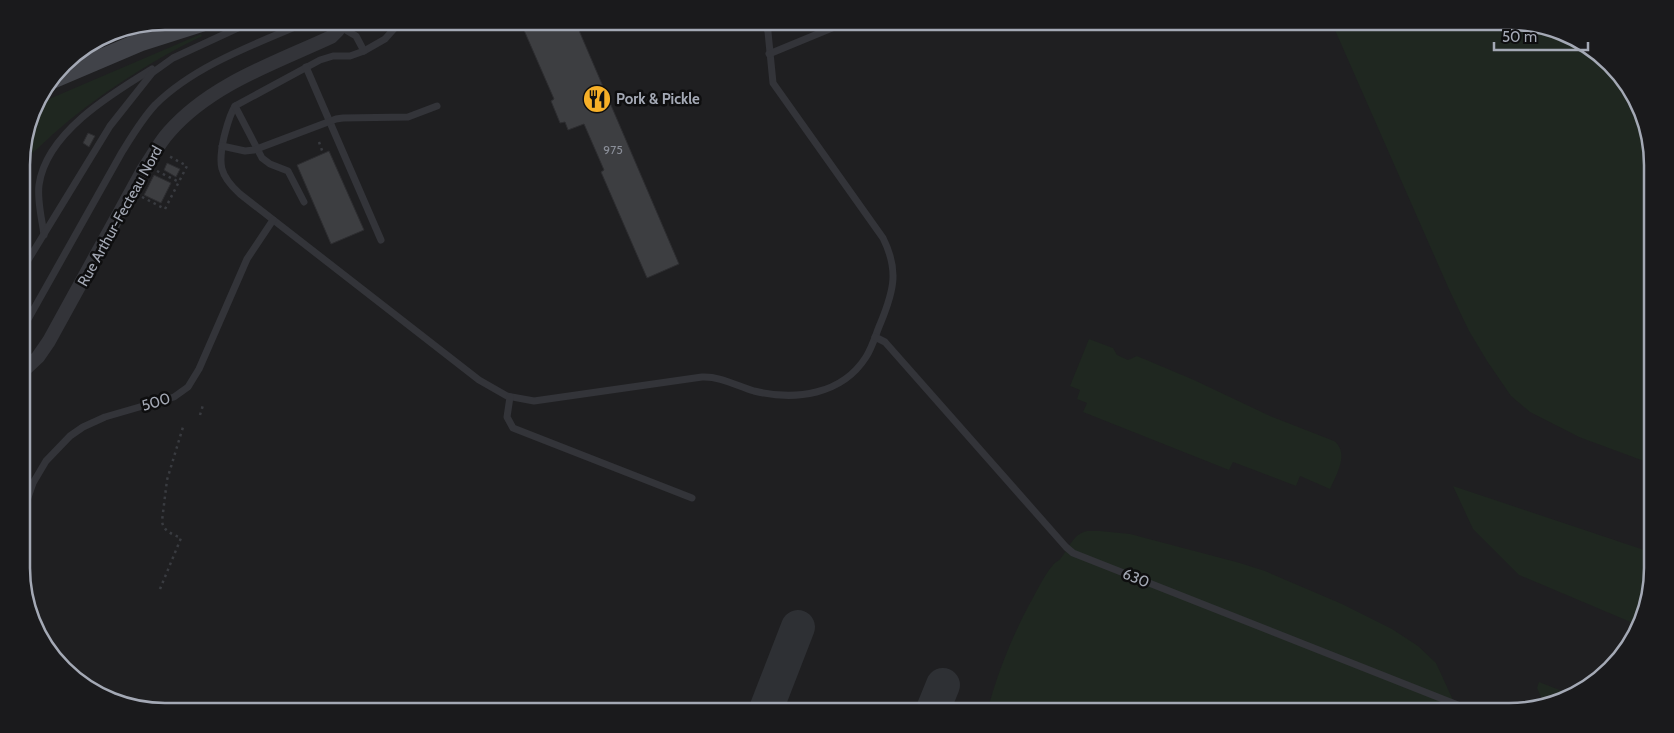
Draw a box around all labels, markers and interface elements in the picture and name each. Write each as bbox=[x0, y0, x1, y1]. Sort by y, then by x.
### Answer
scale bar bbox=[1494, 20, 1588, 52]
text: 50 m bbox=[1502, 28, 1537, 46]
restaurant icon: Pork & Pickle bbox=[582, 84, 612, 114]
place label: Pork & Pickle bbox=[616, 90, 700, 108]
house number: 975 bbox=[603, 142, 623, 157]
street label: Rue Arthur-Fecteau Nord bbox=[74, 143, 166, 289]
street label: 500 bbox=[139, 389, 173, 415]
street label: 630 bbox=[1120, 565, 1152, 591]

